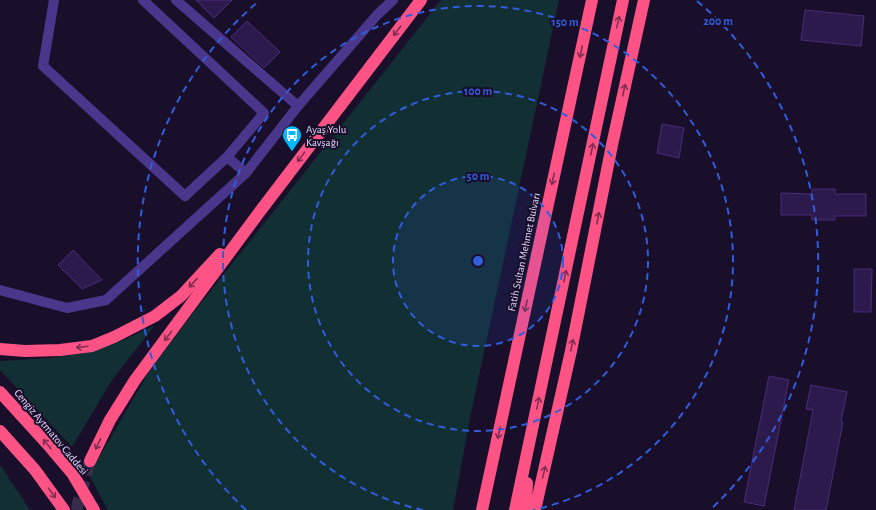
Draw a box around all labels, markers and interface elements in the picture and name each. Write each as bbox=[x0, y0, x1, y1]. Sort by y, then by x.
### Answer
text: 200 m bbox=[703, 15, 733, 27]
text: 150 m bbox=[551, 16, 579, 28]
one-way arrow bbox=[615, 16, 623, 29]
one-way arrow bbox=[393, 25, 401, 36]
one-way arrow bbox=[576, 45, 584, 58]
one-way arrow bbox=[621, 84, 629, 97]
text: 100 m bbox=[464, 85, 492, 97]
bus stop icon: Ayaş Yolu Kavşağı bbox=[281, 124, 303, 152]
place label: Ayaş Yolu Kavşağı bbox=[306, 124, 347, 148]
one-way arrow bbox=[588, 143, 596, 156]
one-way arrow bbox=[297, 151, 305, 162]
text: 50 m bbox=[467, 170, 490, 182]
one-way arrow bbox=[549, 172, 557, 185]
street label: Fatih Sultan Mehmet Bulvarı bbox=[506, 192, 542, 312]
one-way arrow bbox=[594, 211, 602, 224]
centre of rings bbox=[471, 254, 485, 268]
one-way arrow bbox=[561, 270, 569, 283]
one-way arrow bbox=[188, 278, 198, 288]
one-way arrow bbox=[521, 299, 529, 312]
one-way arrow bbox=[164, 330, 173, 341]
one-way arrow bbox=[569, 339, 577, 352]
one-way arrow bbox=[76, 343, 89, 351]
street label: Cengiz Aytmatov Caddesi bbox=[12, 387, 90, 477]
one-way arrow bbox=[534, 397, 542, 410]
one-way arrow bbox=[494, 426, 502, 439]
one-way arrow bbox=[94, 438, 101, 450]
one-way arrow bbox=[43, 439, 52, 450]
one-way arrow bbox=[541, 466, 548, 479]
one-way arrow bbox=[48, 487, 56, 498]

